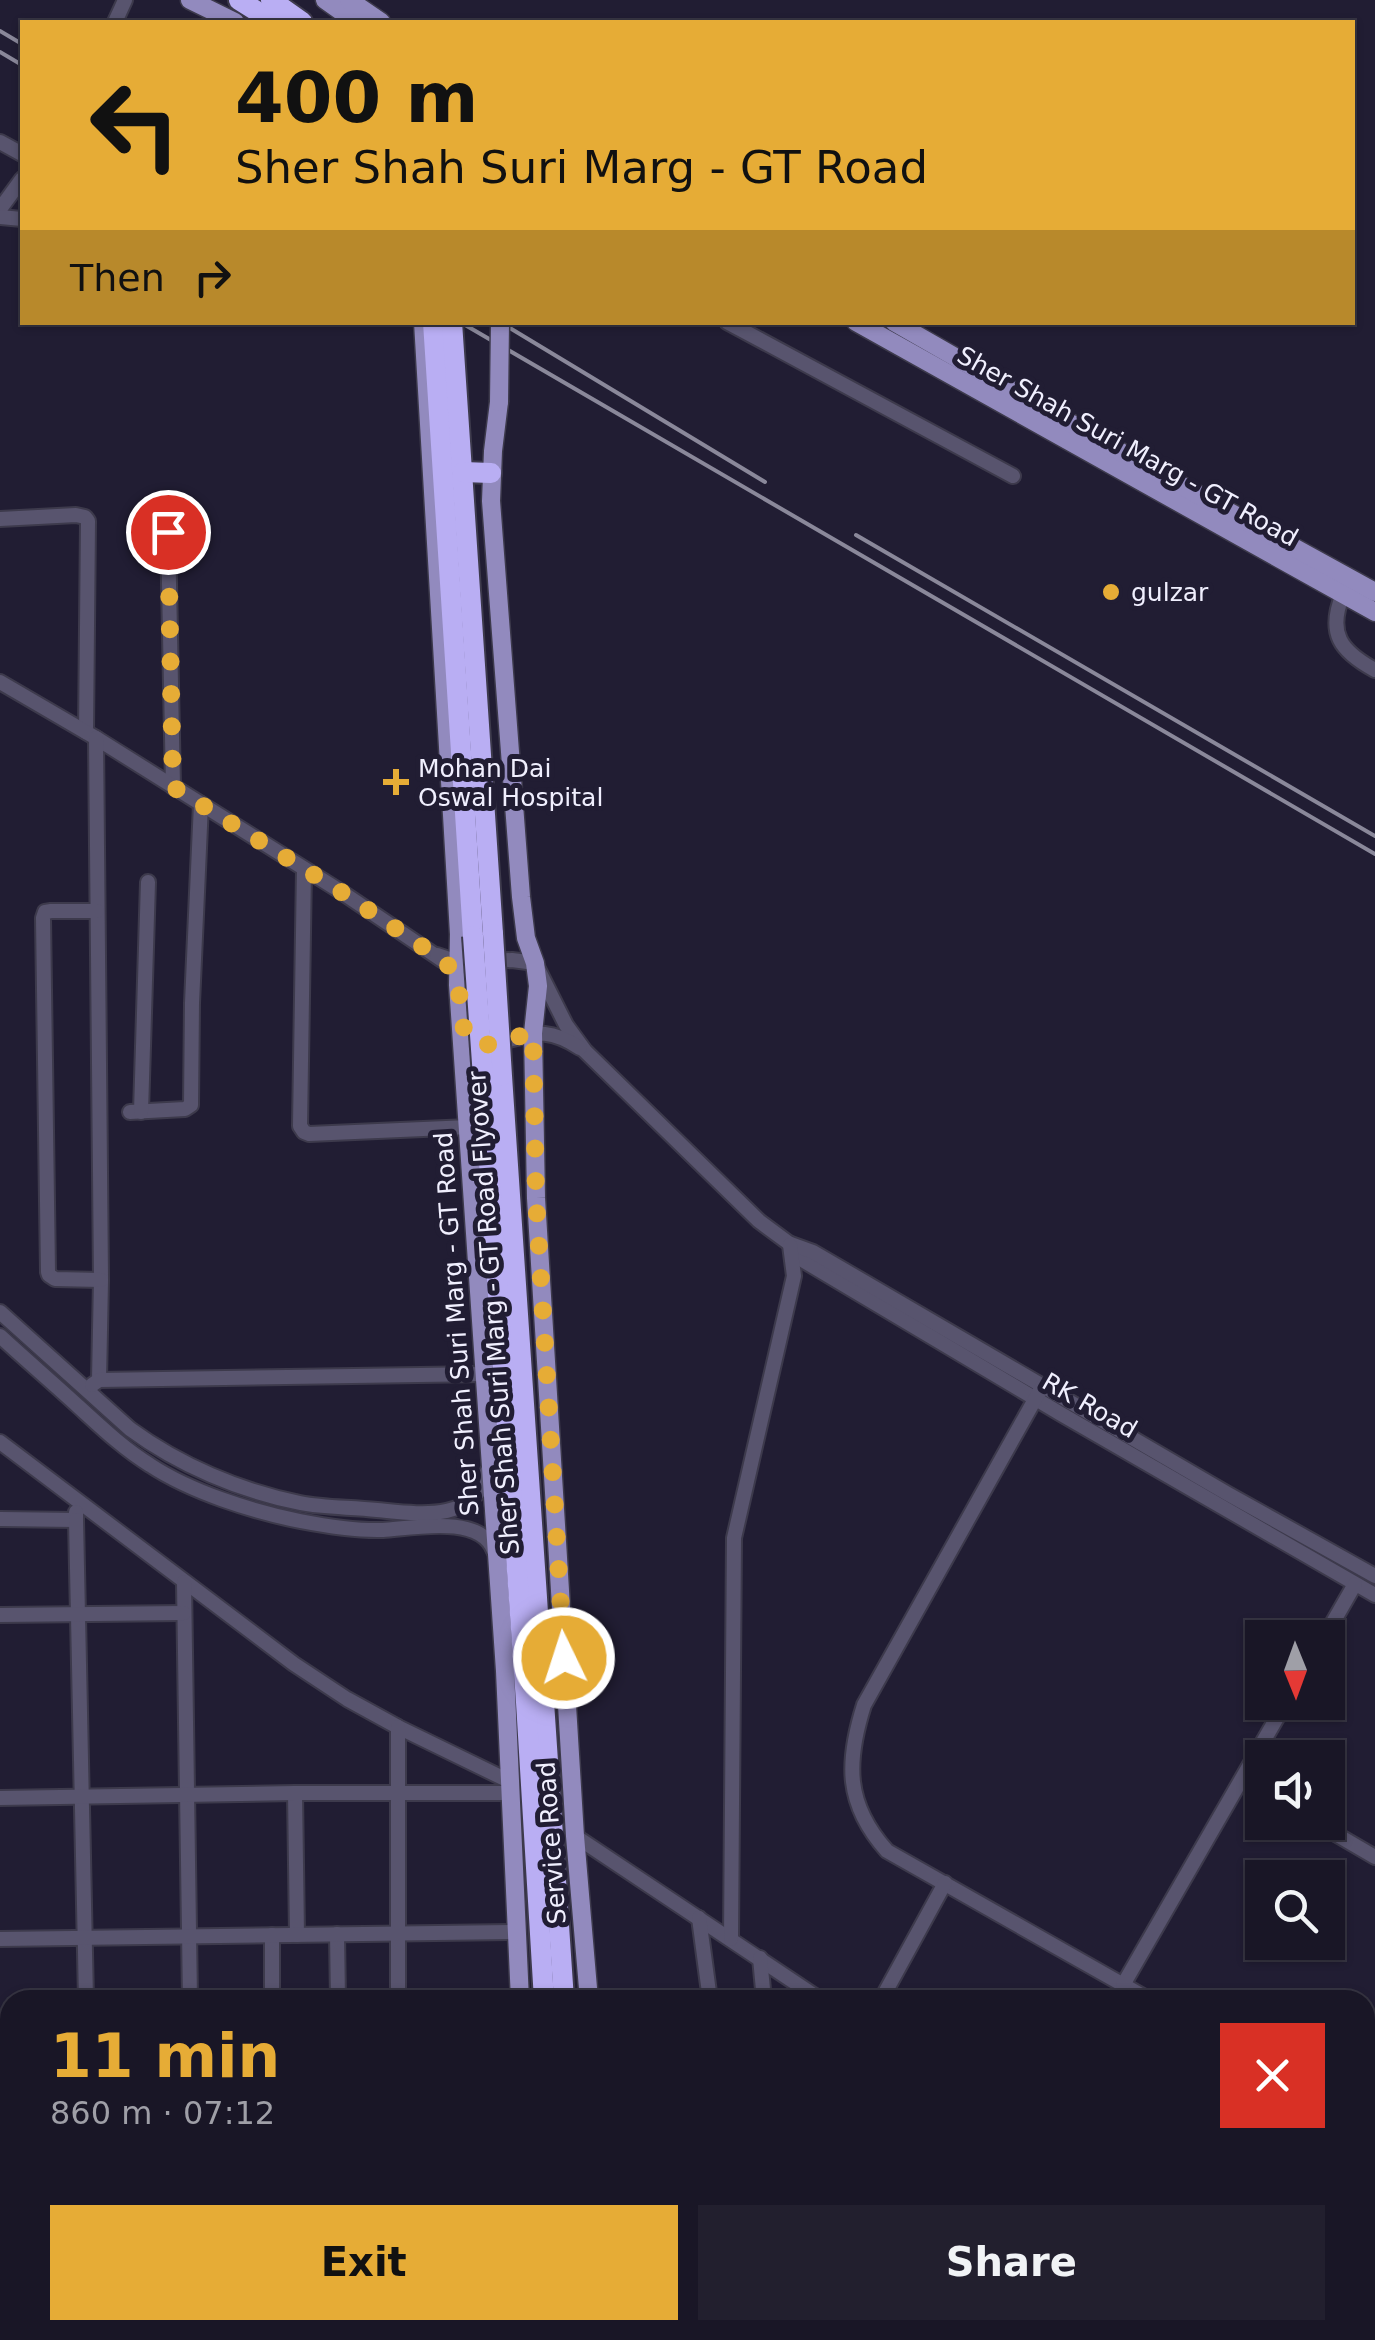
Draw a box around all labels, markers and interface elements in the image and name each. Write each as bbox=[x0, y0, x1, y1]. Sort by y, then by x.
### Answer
text: 400 m bbox=[235, 57, 478, 139]
icon: left bbox=[70, 60, 200, 190]
text: Sher Shah Suri Marg - GT Road bbox=[235, 141, 928, 194]
icon: right bbox=[185, 250, 240, 305]
text: Then bbox=[70, 256, 165, 300]
street label: Sher Shah Suri Marg - GT Road bbox=[952, 340, 1303, 552]
pin bbox=[126, 490, 211, 575]
icon: arrive bbox=[141, 505, 196, 560]
place label: gulzar bbox=[1131, 578, 1209, 607]
marker: gulzar bbox=[1100, 581, 1122, 603]
place label: Mohan Dai Oswal Hospital bbox=[418, 754, 603, 812]
marker: Mohan Dai Oswal Hospital bbox=[383, 769, 409, 795]
street label: Sher Shah Suri Marg - GT Road Flyover bbox=[462, 1069, 525, 1556]
street label: Sher Shah Suri Marg - GT Road bbox=[429, 1131, 484, 1517]
street label: RK Road bbox=[1037, 1367, 1142, 1444]
position arrow bbox=[512, 1606, 616, 1710]
north arrow bbox=[1245, 1620, 1345, 1720]
map controls bbox=[1245, 1620, 1345, 1960]
button: sound bbox=[1245, 1740, 1345, 1840]
street label: Service Road bbox=[531, 1761, 572, 1925]
button: search bbox=[1245, 1860, 1345, 1960]
text: 11 min bbox=[50, 2021, 280, 2091]
button: close bbox=[1220, 2023, 1325, 2128]
text: 860 m · 07:12 bbox=[50, 2094, 275, 2132]
button: Exit bbox=[50, 2205, 678, 2320]
button: Share bbox=[698, 2205, 1325, 2320]

